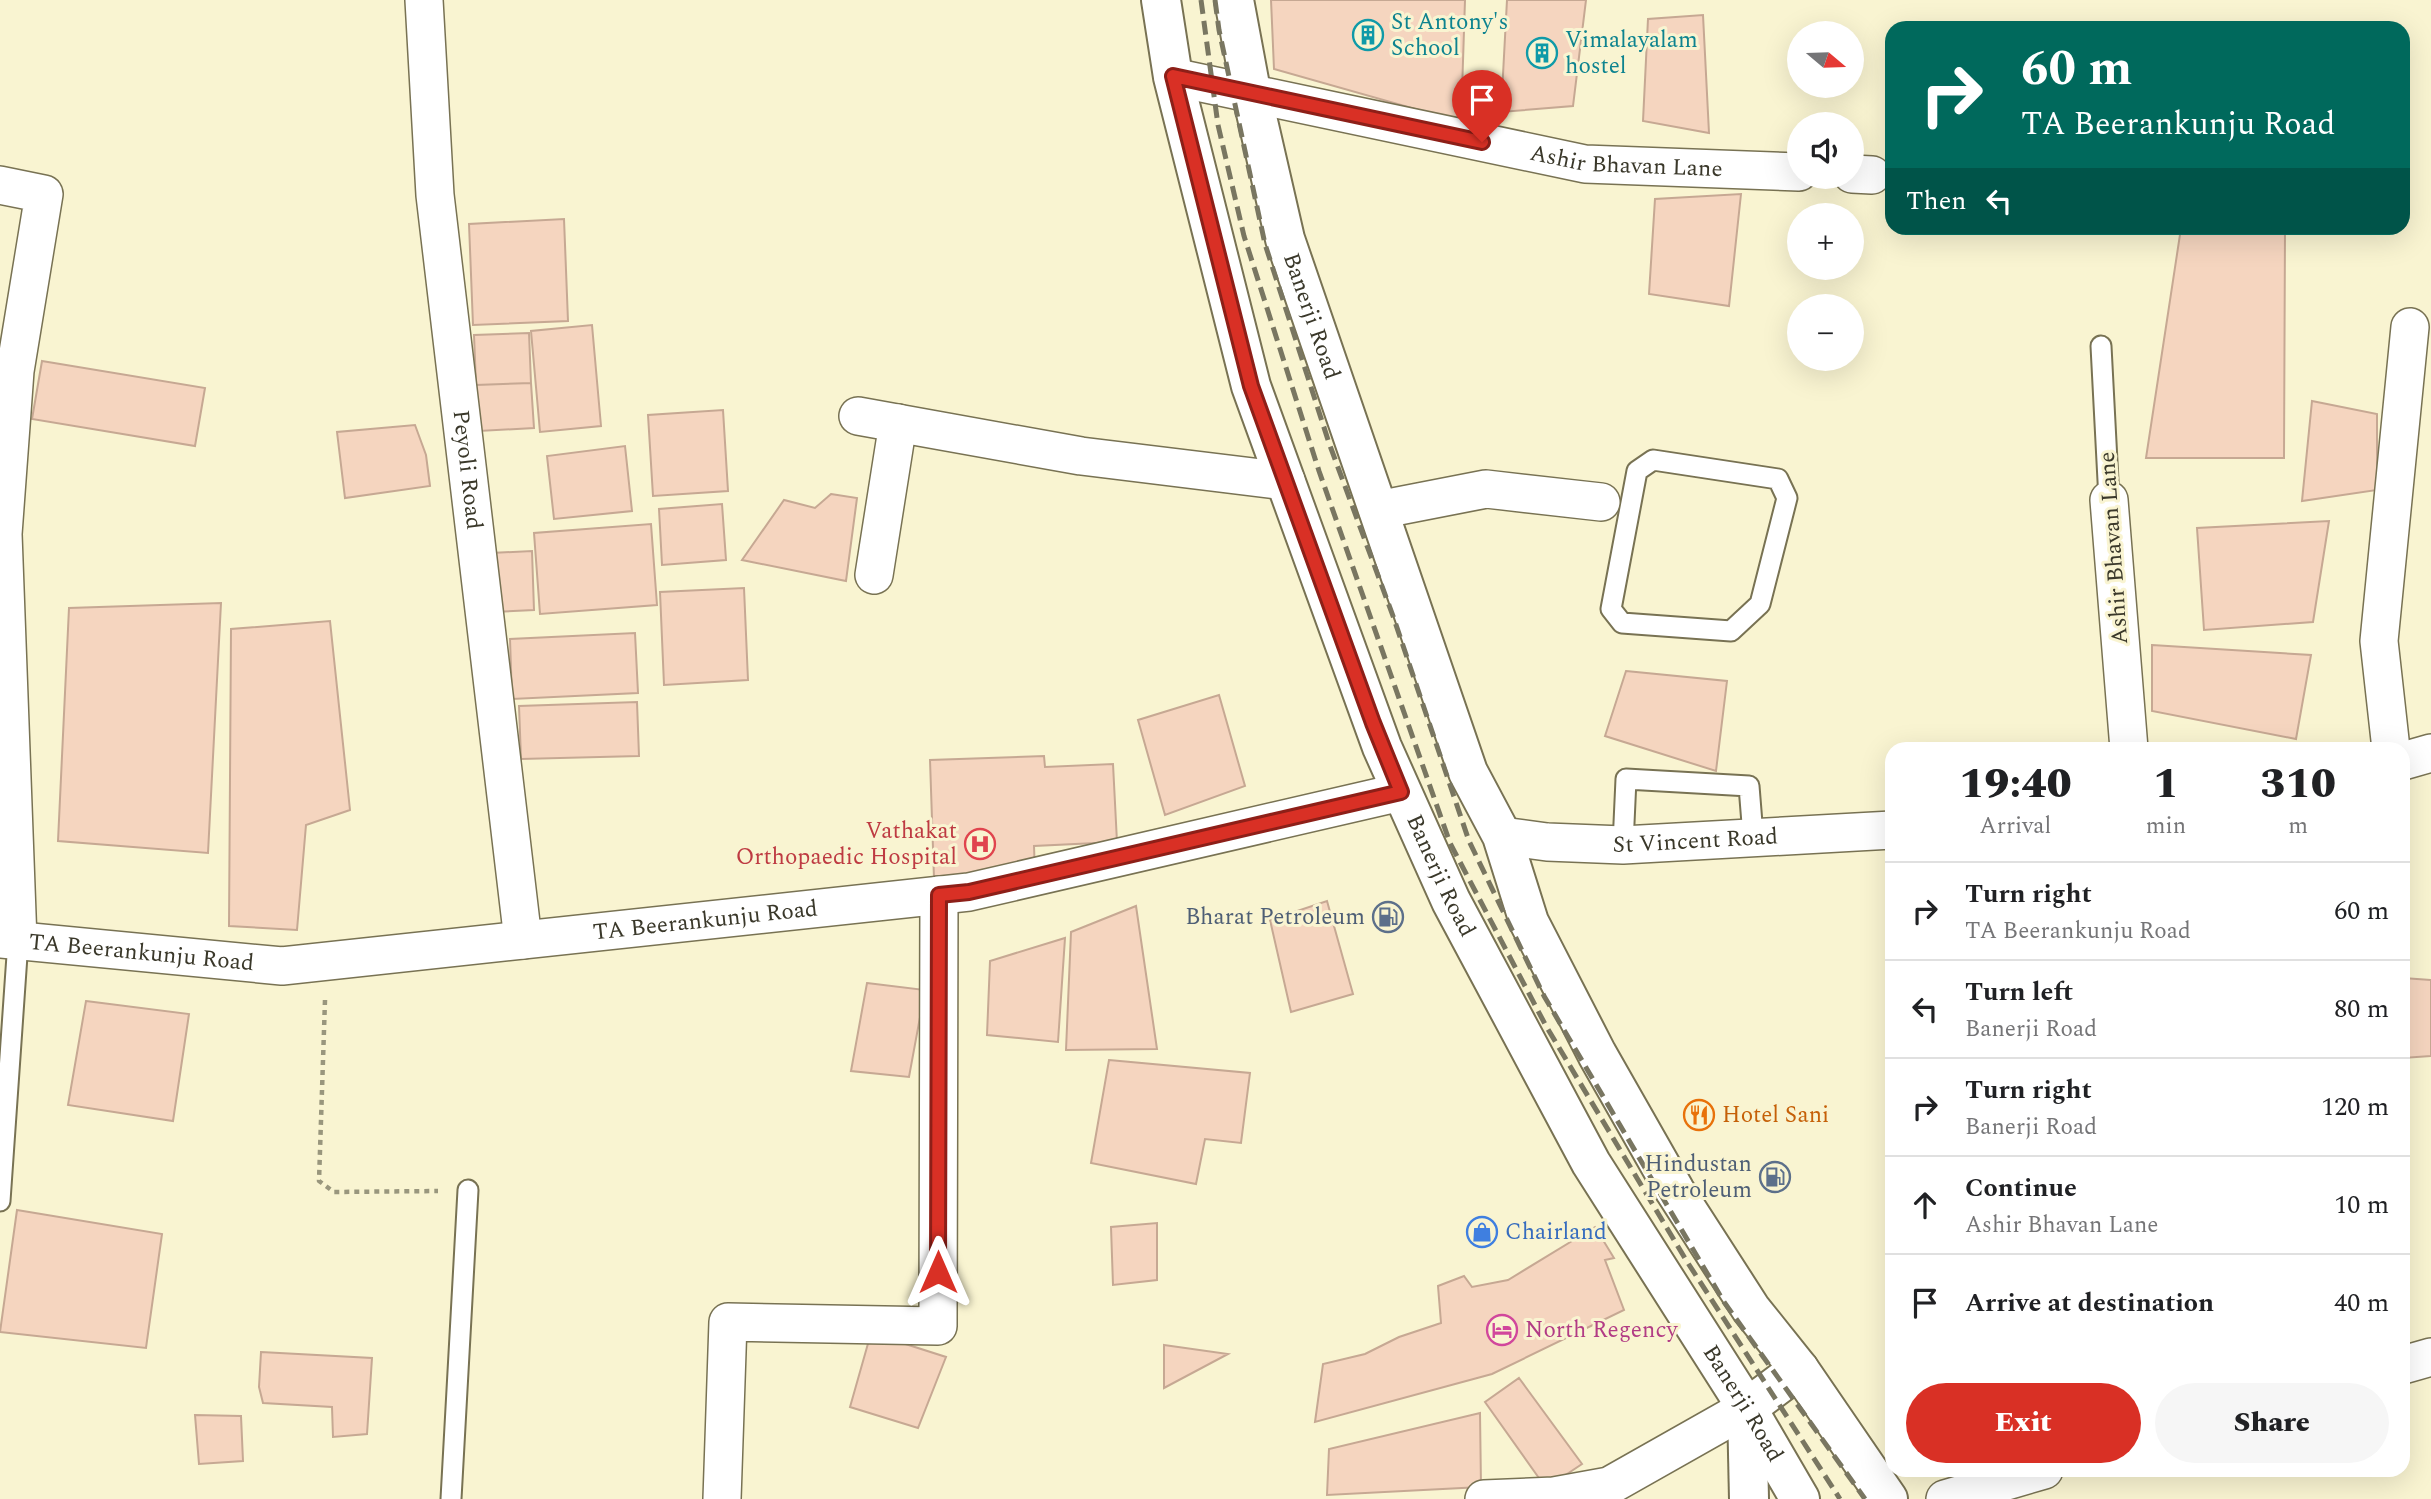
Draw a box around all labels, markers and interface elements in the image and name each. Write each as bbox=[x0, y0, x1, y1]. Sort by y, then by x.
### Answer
place label: St Antony's School bbox=[1391, 5, 1508, 66]
building icon: St Antony's School bbox=[1351, 18, 1385, 52]
north arrow bbox=[1787, 21, 1864, 98]
map controls bbox=[1787, 21, 1864, 371]
place label: Vimalayalam hostel bbox=[1565, 23, 1698, 84]
text: 60 m bbox=[2021, 32, 2132, 107]
building icon: Vimalayalam hostel bbox=[1525, 36, 1559, 70]
icon: right bbox=[1906, 49, 1997, 140]
pin bbox=[1452, 70, 1512, 142]
icon: arrive bbox=[1463, 81, 1501, 119]
text: TA Beerankunju Road bbox=[2021, 100, 2335, 149]
button: sound bbox=[1787, 112, 1864, 189]
street label: Ashir Bhavan Lane bbox=[1527, 135, 1723, 187]
text: Then bbox=[1906, 181, 1966, 221]
icon: left bbox=[1980, 182, 2018, 220]
button: + bbox=[1787, 203, 1864, 280]
street label: Banerji Road bbox=[1273, 248, 1350, 384]
button: − bbox=[1787, 294, 1864, 371]
street label: Peyoli Road bbox=[443, 408, 492, 532]
street label: Ashir Bhavan Lane bbox=[2090, 450, 2138, 646]
text: 19:40 bbox=[1959, 753, 2072, 816]
text: 1 bbox=[2153, 753, 2179, 816]
text: 310 bbox=[2260, 753, 2336, 816]
street label: Banerji Road bbox=[1397, 809, 1485, 943]
text: Arrival bbox=[1980, 809, 2051, 844]
text: min bbox=[2146, 809, 2186, 844]
text: m bbox=[2288, 809, 2308, 844]
place label: Vathakat Orthopaedic Hospital bbox=[736, 814, 957, 875]
street label: St Vincent Road bbox=[1612, 819, 1779, 863]
hospital icon: Vathakat Orthopaedic Hospital bbox=[963, 827, 997, 861]
text: Turn right bbox=[1965, 874, 2092, 914]
street label: TA Beerankunju Road bbox=[591, 891, 820, 950]
text: 60 m bbox=[2334, 891, 2389, 931]
icon: right bbox=[1906, 892, 1944, 930]
place label: Bharat Petroleum bbox=[1185, 900, 1365, 935]
fuel station icon: Bharat Petroleum bbox=[1371, 900, 1405, 934]
text: TA Beerankunju Road bbox=[1965, 914, 2191, 949]
street label: TA Beerankunju Road bbox=[27, 924, 256, 981]
text: Turn left bbox=[1965, 972, 2073, 1012]
text: 80 m bbox=[2334, 989, 2389, 1029]
icon: left bbox=[1906, 990, 1944, 1028]
text: Banerji Road bbox=[1965, 1012, 2097, 1047]
text: Turn right bbox=[1965, 1070, 2092, 1110]
text: 120 m bbox=[2321, 1087, 2389, 1127]
icon: right bbox=[1906, 1088, 1944, 1126]
restaurant icon: Hotel Sani bbox=[1682, 1098, 1716, 1132]
place label: Hotel Sani bbox=[1722, 1098, 1829, 1133]
text: Banerji Road bbox=[1965, 1110, 2097, 1145]
place label: Hindustan Petroleum bbox=[1645, 1147, 1752, 1208]
fuel station icon: Hindustan Petroleum bbox=[1758, 1160, 1792, 1194]
text: Continue bbox=[1965, 1168, 2077, 1208]
text: 10 m bbox=[2334, 1185, 2389, 1225]
icon: ahead bbox=[1906, 1186, 1944, 1224]
text: Ashir Bhavan Lane bbox=[1965, 1208, 2158, 1243]
shop icon: Chairland bbox=[1465, 1215, 1499, 1249]
place label: Chairland bbox=[1505, 1215, 1607, 1250]
position arrow bbox=[901, 1235, 975, 1309]
text: Arrive at destination bbox=[1965, 1283, 2214, 1323]
text: 40 m bbox=[2334, 1283, 2389, 1323]
icon: arrive bbox=[1906, 1284, 1944, 1322]
hotel icon: North Regency bbox=[1485, 1313, 1519, 1347]
place label: North Regency bbox=[1525, 1313, 1678, 1348]
street label: Banerji Road bbox=[1694, 1338, 1792, 1469]
button: Exit bbox=[1906, 1383, 2141, 1463]
button: Share bbox=[2155, 1383, 2389, 1463]

